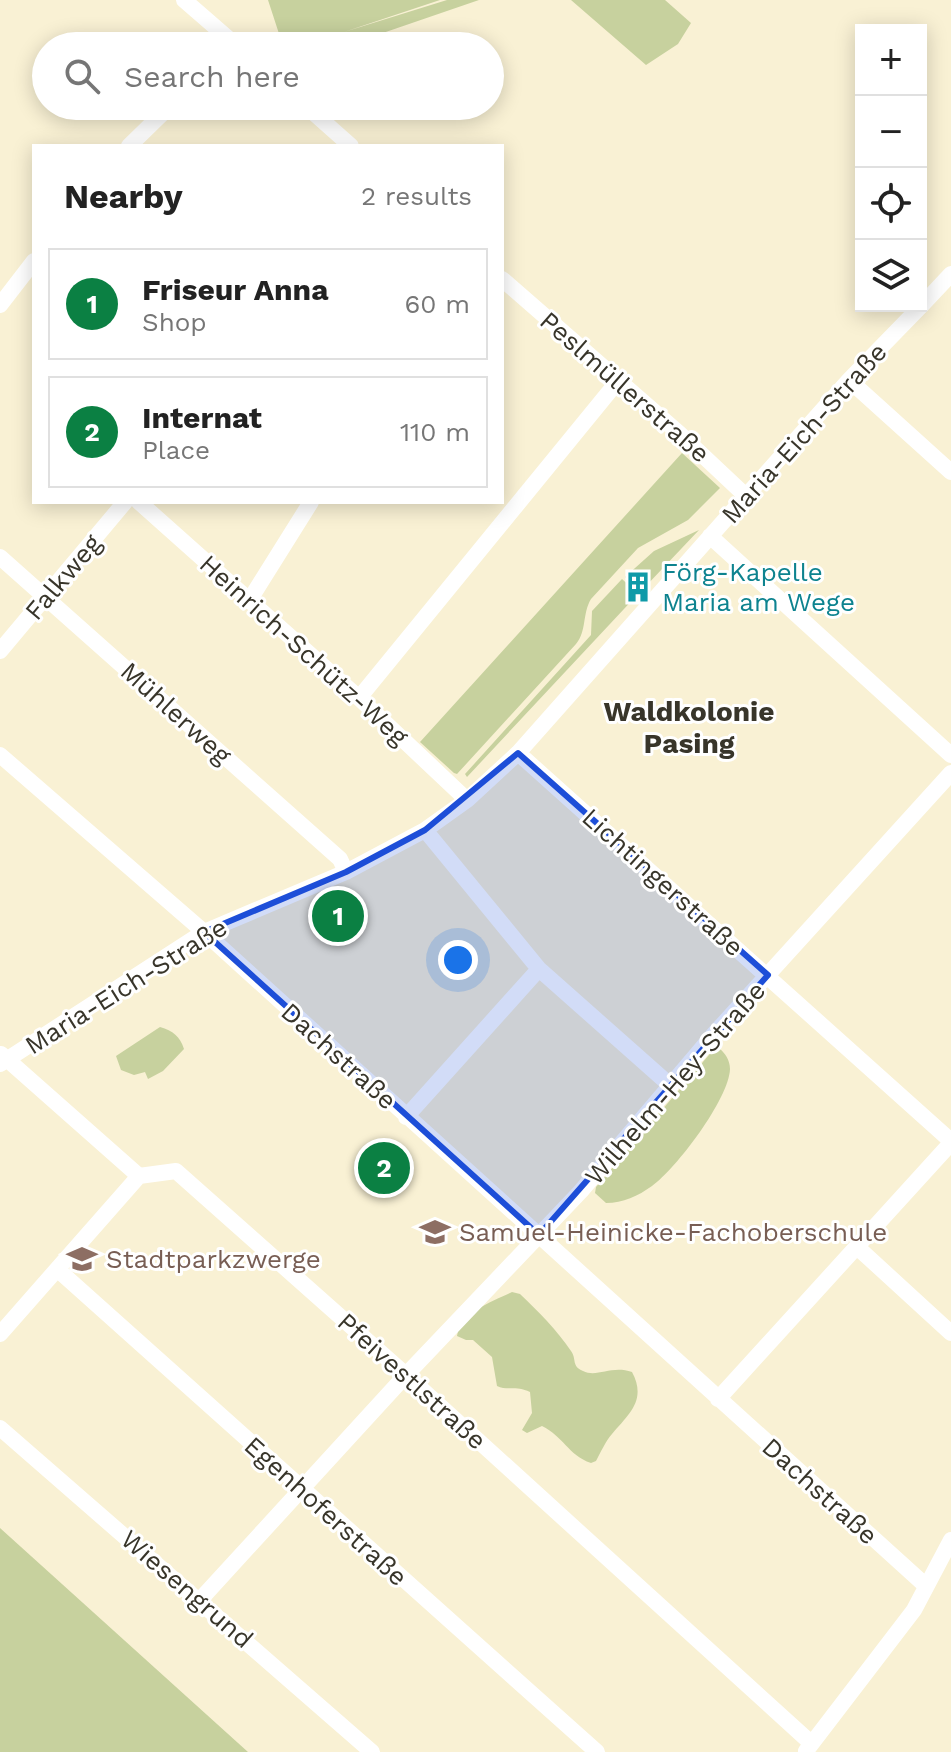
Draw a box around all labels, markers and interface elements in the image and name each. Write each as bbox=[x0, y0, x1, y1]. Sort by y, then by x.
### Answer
map controls bbox=[855, 24, 927, 312]
button: + bbox=[855, 24, 927, 96]
search box bbox=[32, 32, 504, 120]
icon: search bbox=[60, 54, 104, 98]
text: Search here bbox=[124, 59, 300, 94]
button: − bbox=[855, 96, 927, 168]
button: locate bbox=[855, 168, 927, 240]
text: Nearby bbox=[64, 176, 183, 216]
text: 2 results bbox=[361, 181, 472, 211]
button: layers bbox=[855, 240, 927, 312]
text: Friseur Anna bbox=[142, 272, 329, 307]
text: 1 bbox=[86, 289, 98, 319]
text: 60 m bbox=[404, 289, 470, 319]
street label: Peslmüllerstraße bbox=[534, 305, 716, 469]
text: Shop bbox=[142, 307, 207, 337]
street label: Maria-Eich-Straße bbox=[715, 337, 893, 529]
text: Internat bbox=[142, 400, 262, 435]
text: 2 bbox=[84, 417, 100, 447]
text: 110 m bbox=[400, 417, 470, 447]
text: Place bbox=[142, 435, 210, 465]
street label: Falkweg bbox=[19, 528, 107, 626]
street label: Heinrich-Schütz-Weg bbox=[194, 549, 414, 752]
place label: Förg-Kapelle Maria am Wege bbox=[662, 557, 855, 617]
building icon: Förg-Kapelle Maria am Wege bbox=[621, 570, 655, 604]
street label: Mühlerweg bbox=[115, 656, 237, 770]
district label: Waldkolonie Pasing bbox=[604, 695, 774, 760]
street label: Lichtingerstraße bbox=[576, 802, 750, 962]
pin: 1 bbox=[312, 886, 364, 946]
street label: Maria-Eich-Straße bbox=[20, 912, 232, 1060]
your location bbox=[438, 940, 478, 980]
street label: Wilhelm-Hey-Straße bbox=[579, 975, 771, 1191]
street label: Dachstraße bbox=[275, 996, 403, 1116]
pin: 2 bbox=[358, 1138, 410, 1198]
school or university icon: Samuel-Heinicke-Fachoberschule bbox=[418, 1215, 452, 1249]
place label: Samuel-Heinicke-Fachoberschule bbox=[459, 1217, 887, 1247]
school or university icon: Stadtparkzwerge bbox=[65, 1242, 99, 1276]
place label: Stadtparkzwerge bbox=[106, 1244, 321, 1274]
street label: Pfeivestlstraße bbox=[332, 1307, 492, 1455]
street label: Egenhoferstraße bbox=[238, 1430, 414, 1592]
street label: Dachstraße bbox=[756, 1431, 884, 1551]
street label: Wiesengrund bbox=[115, 1524, 259, 1654]

